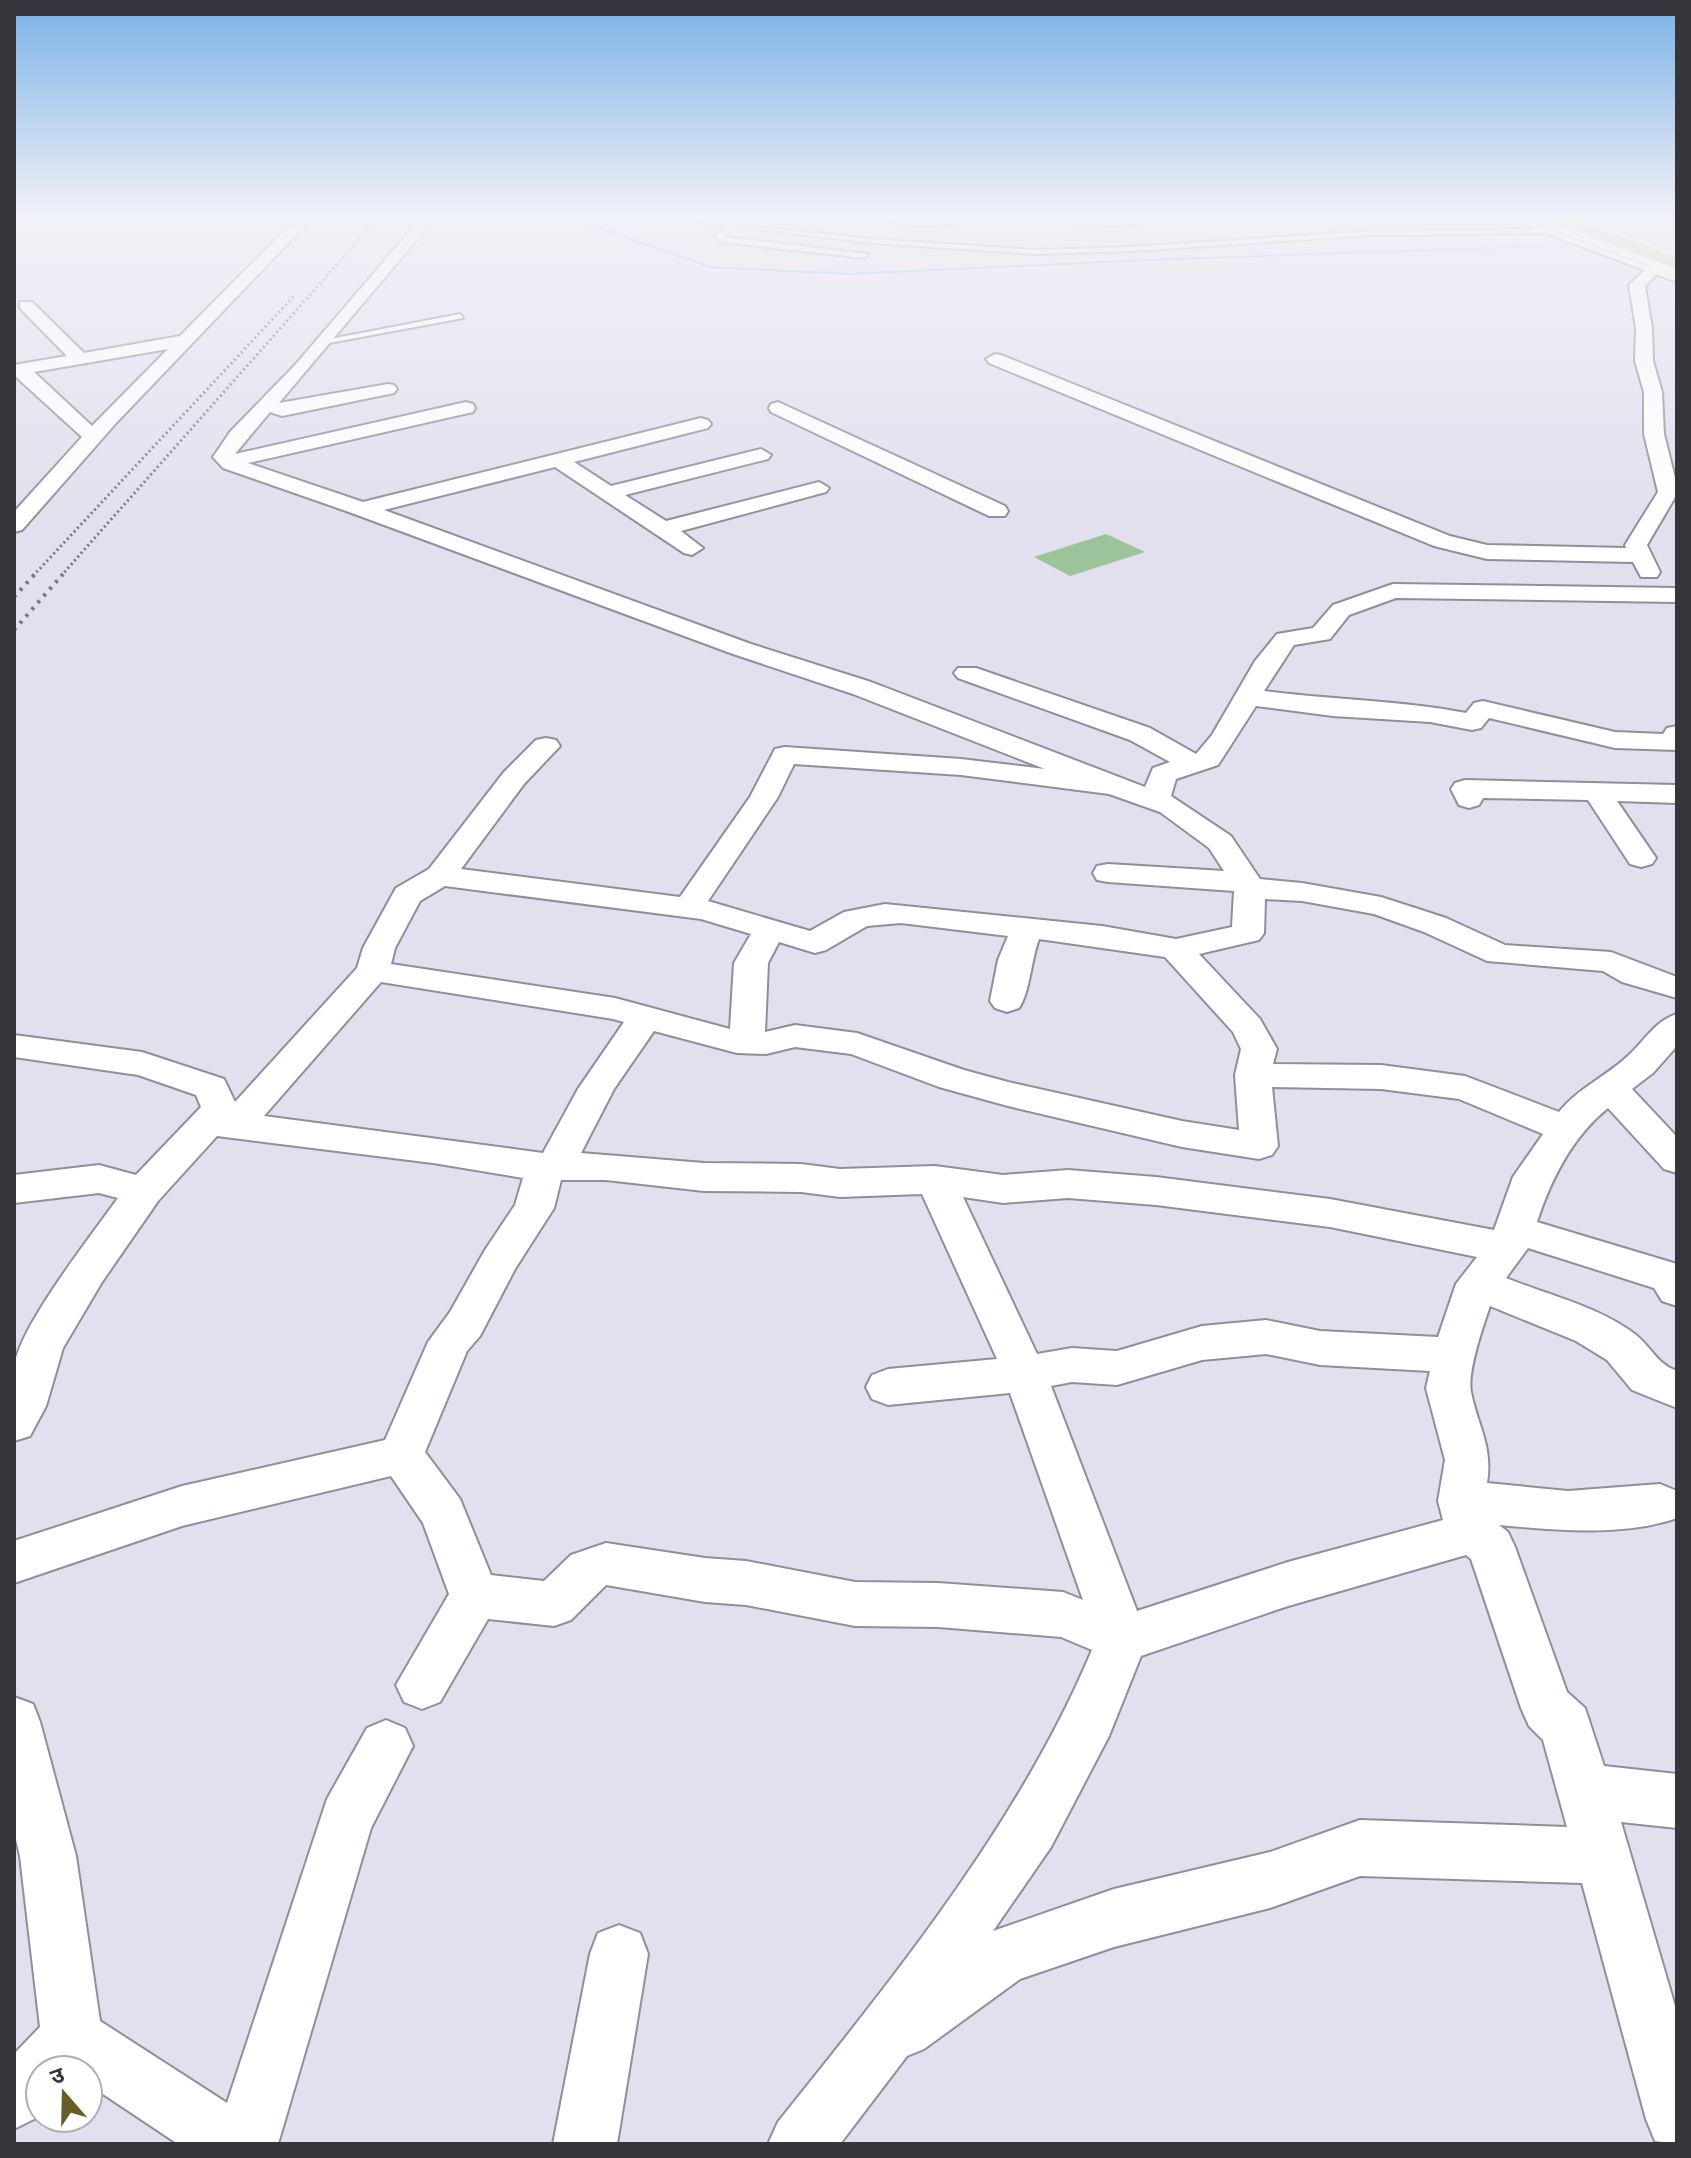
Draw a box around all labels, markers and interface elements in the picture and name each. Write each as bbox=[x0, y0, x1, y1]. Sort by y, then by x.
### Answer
north arrow bbox=[24, 2054, 104, 2134]
text: उ bbox=[46, 2059, 69, 2092]

